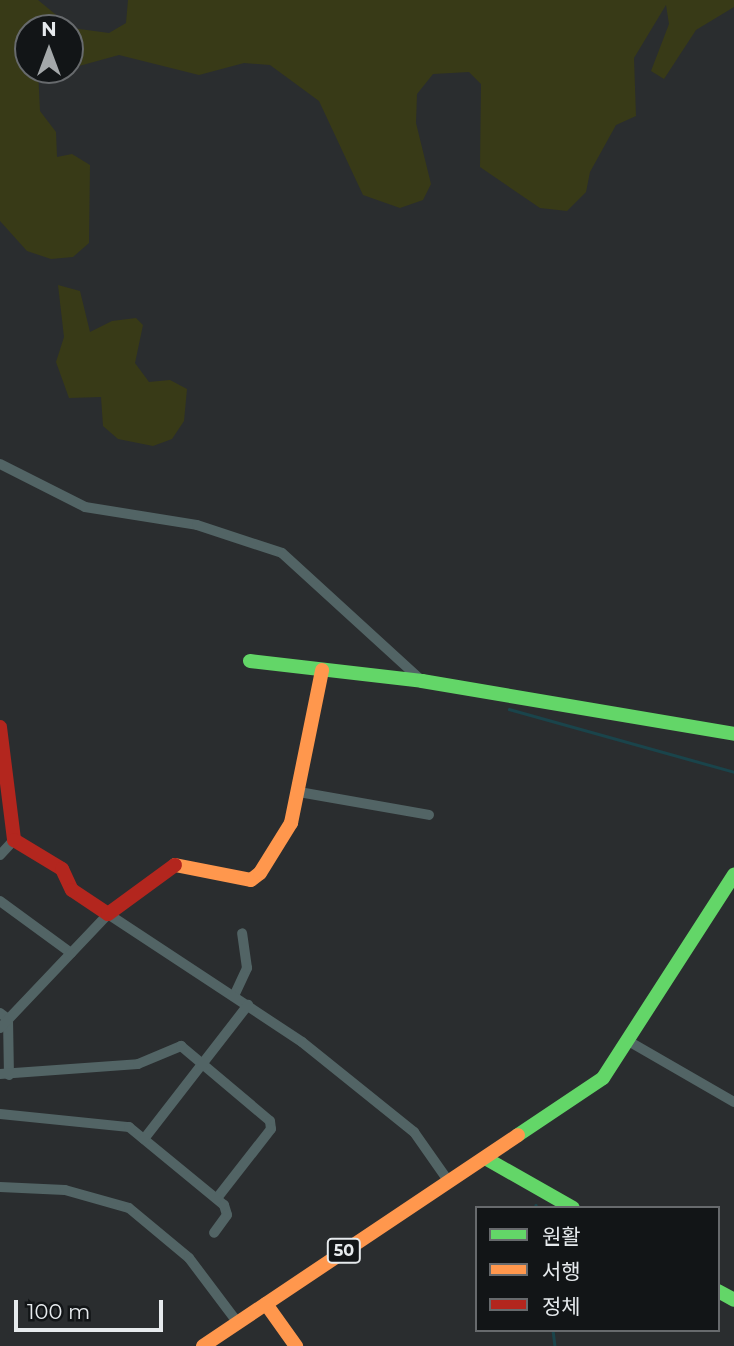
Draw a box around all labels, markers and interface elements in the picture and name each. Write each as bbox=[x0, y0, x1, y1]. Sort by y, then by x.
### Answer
north arrow bbox=[14, 14, 84, 84]
text: N bbox=[41, 18, 57, 41]
legend bbox=[475, 1206, 720, 1332]
text: 원활 bbox=[542, 1224, 581, 1249]
road number: 50 bbox=[326, 1238, 362, 1264]
text: 서행 bbox=[542, 1259, 581, 1284]
scale bar bbox=[18, 1286, 166, 1330]
text: 정체 bbox=[542, 1294, 581, 1319]
text: 100 m bbox=[27, 1299, 90, 1324]

